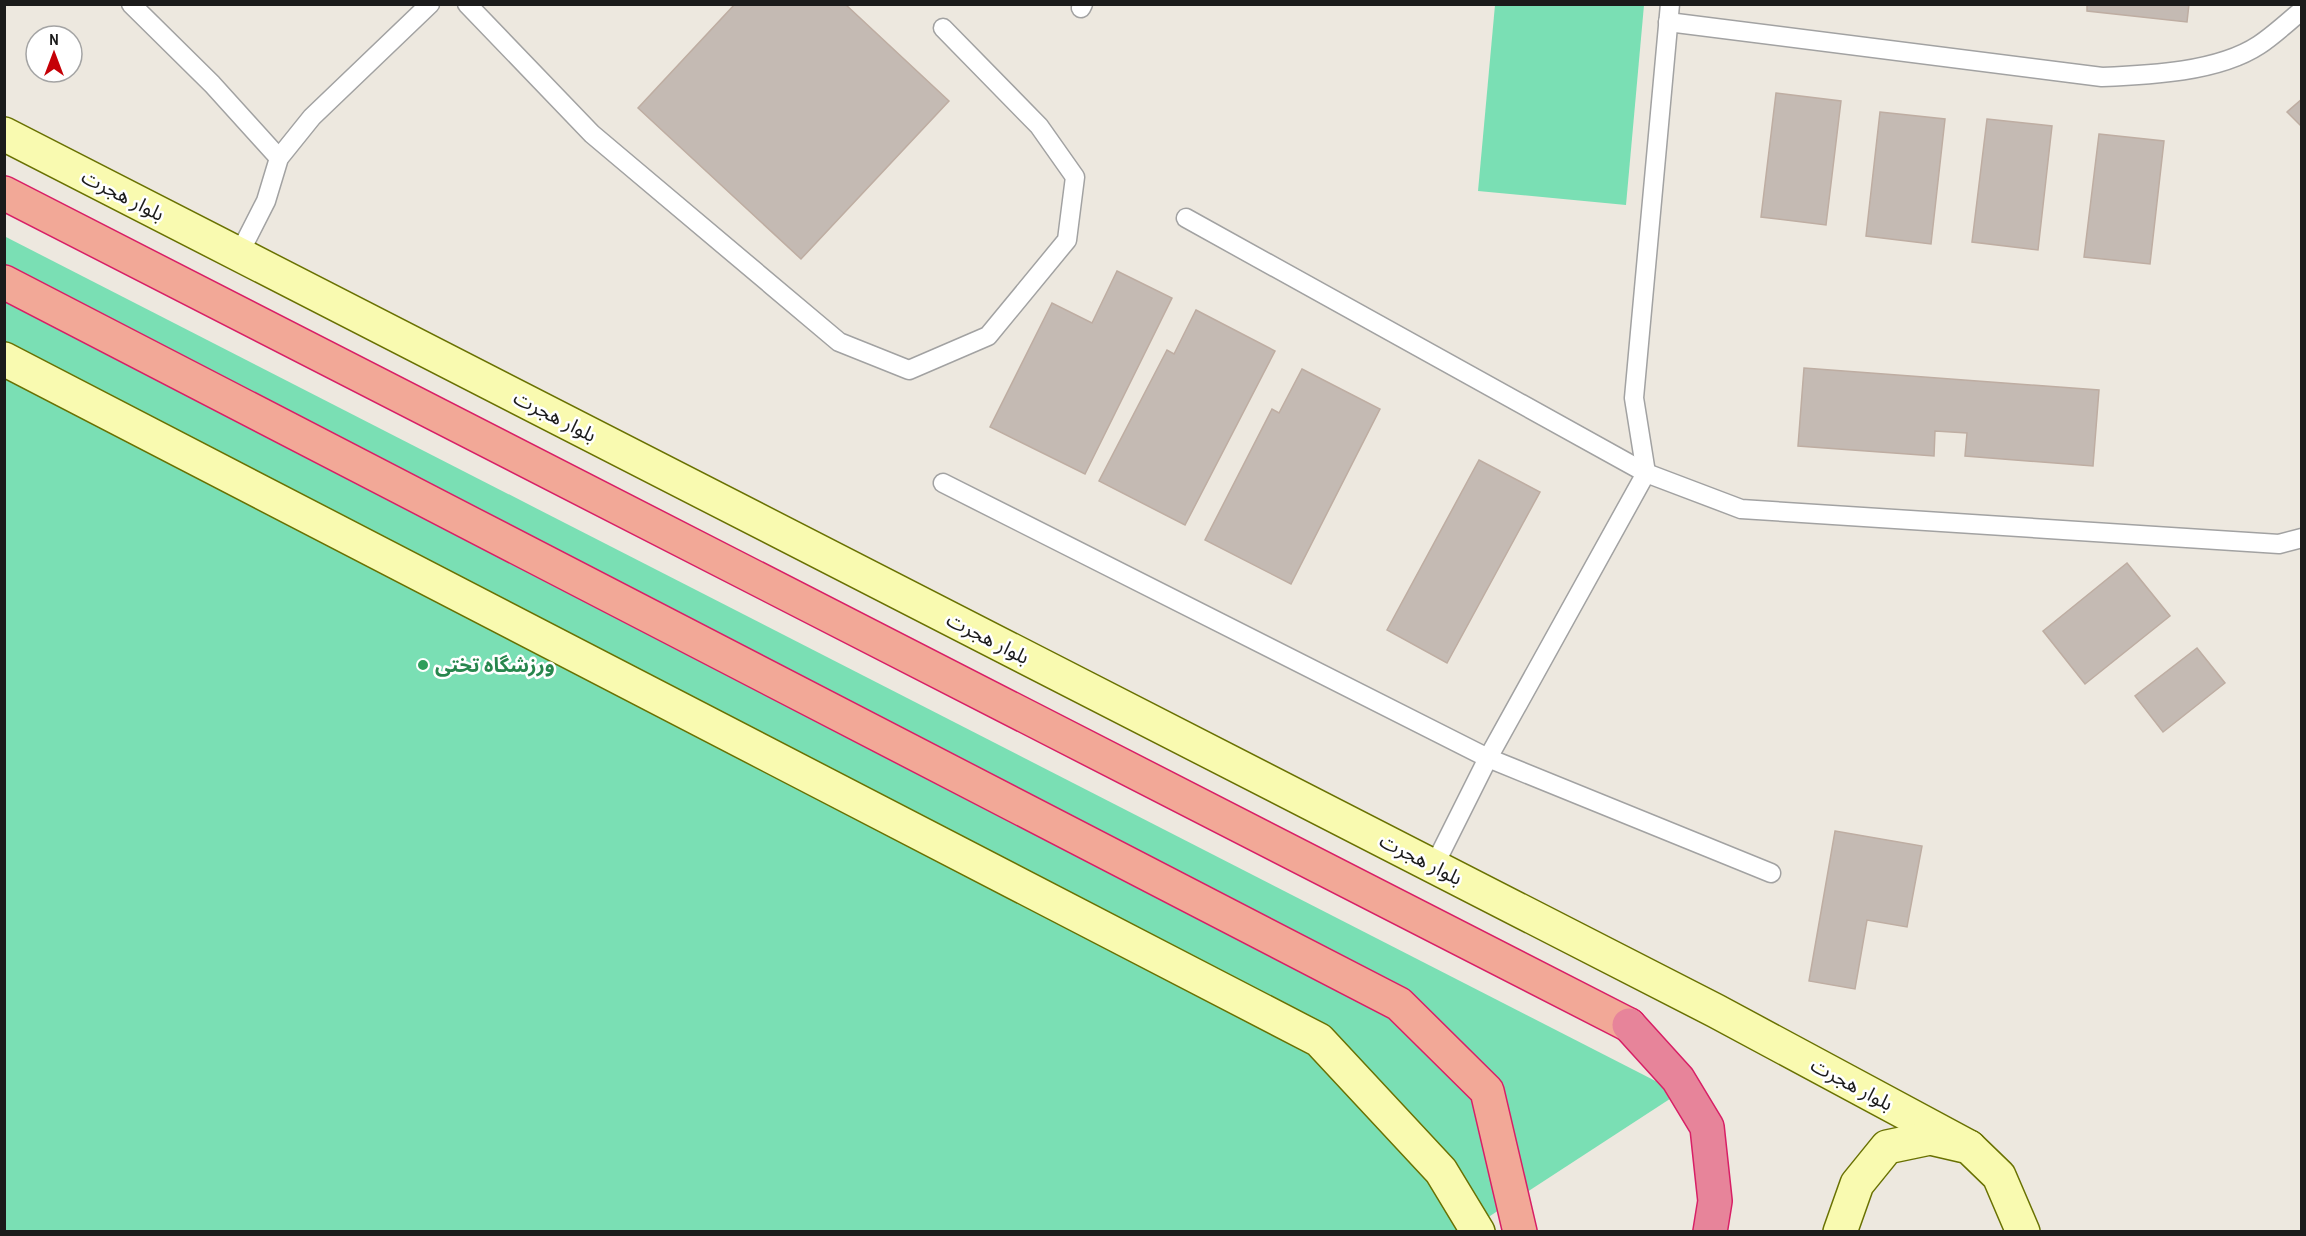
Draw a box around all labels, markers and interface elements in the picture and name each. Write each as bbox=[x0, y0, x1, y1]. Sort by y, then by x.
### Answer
north arrow bbox=[24, 24, 84, 84]
text: N bbox=[49, 28, 59, 50]
street label: بلوار هجرت bbox=[77, 162, 169, 227]
street label: بلوار هجرت bbox=[509, 383, 601, 448]
street label: بلوار هجرت bbox=[942, 605, 1034, 670]
place label: ورزشگاه تختی bbox=[435, 651, 555, 678]
marker: ورزشگاه تختی bbox=[416, 658, 430, 672]
street label: بلوار هجرت bbox=[1375, 826, 1467, 891]
street label: بلوار هجرت bbox=[1806, 1051, 1898, 1116]

